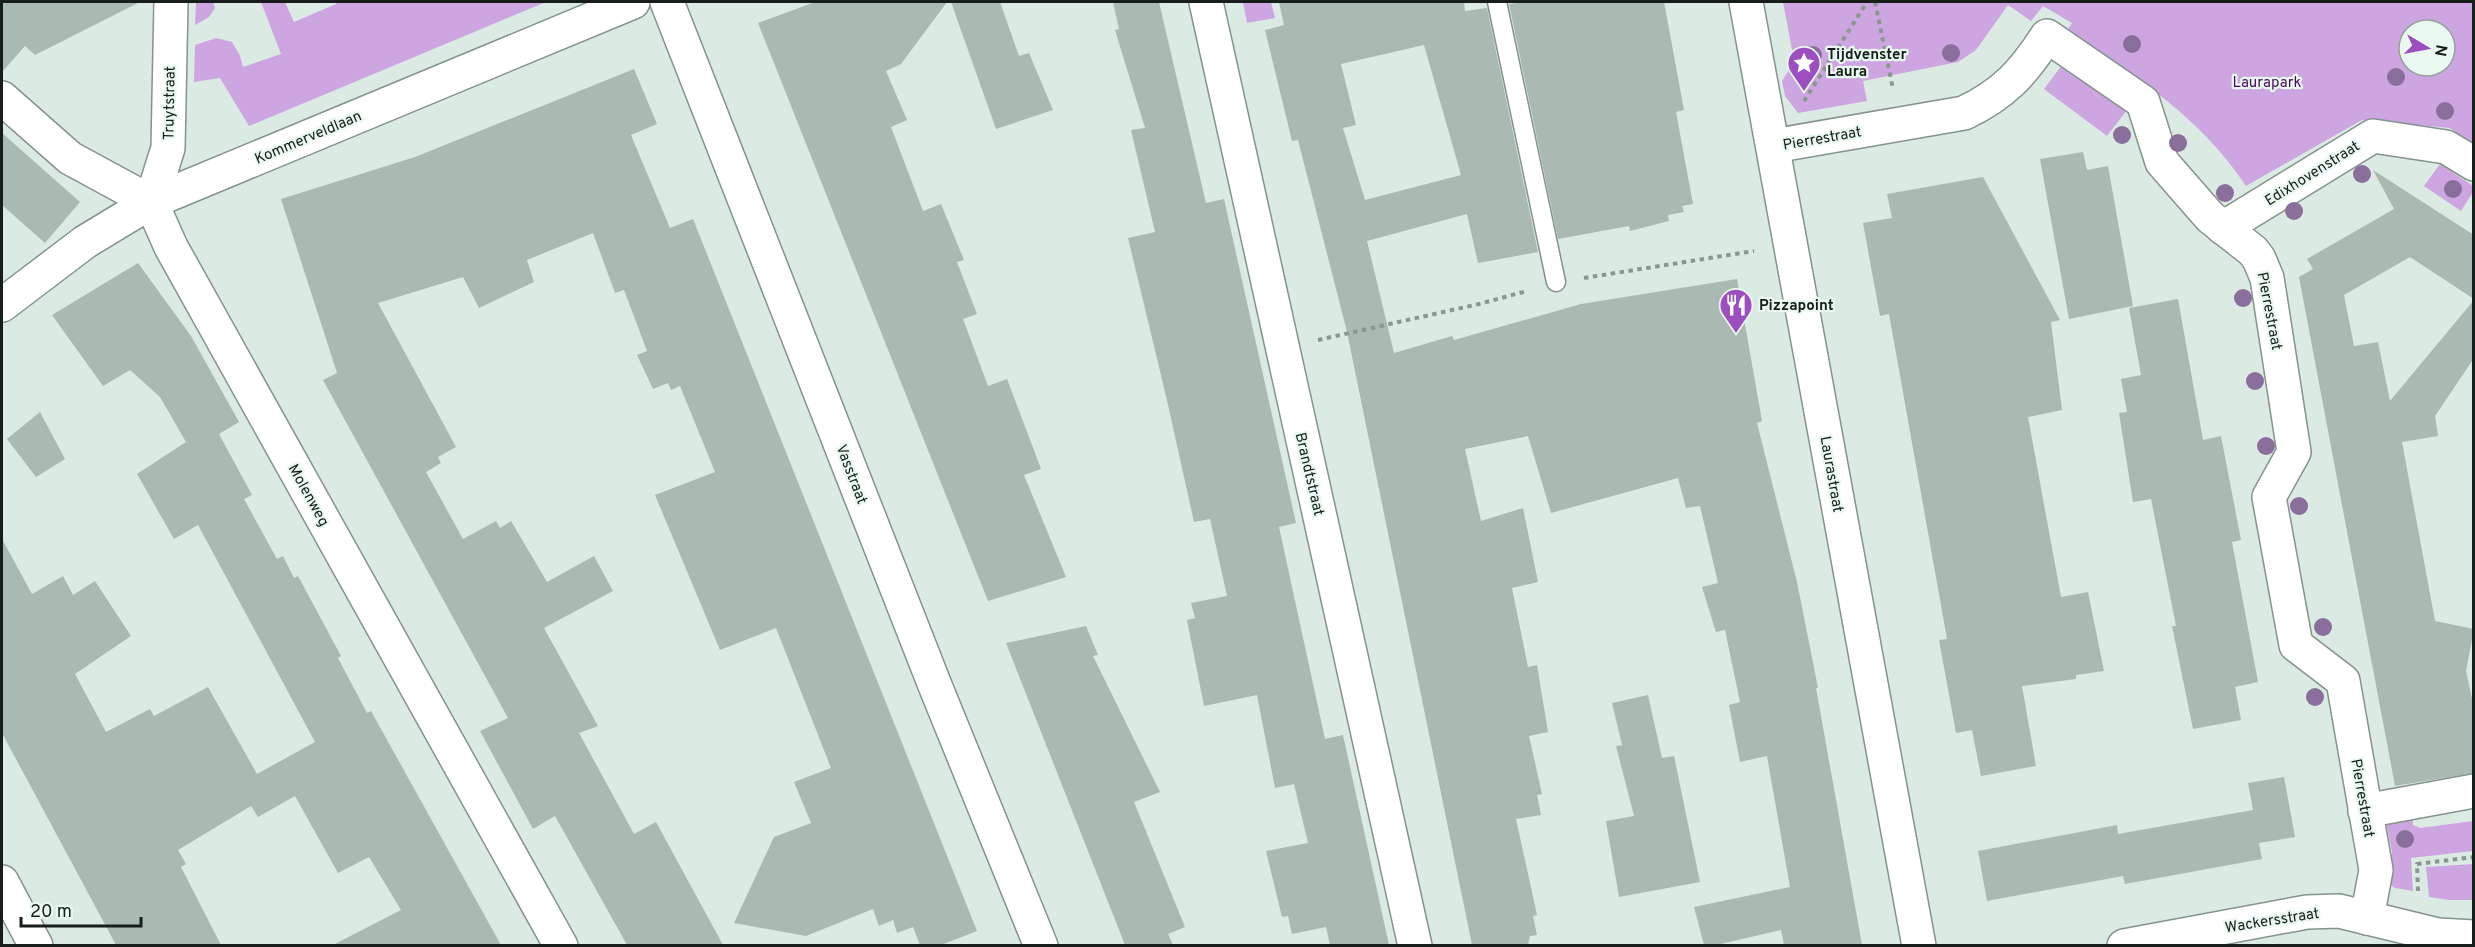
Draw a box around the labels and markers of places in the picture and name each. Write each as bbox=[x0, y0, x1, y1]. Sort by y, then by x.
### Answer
place icon: Tijdvenster Laura bbox=[1786, 45, 1822, 92]
place label: Tijdvenster Laura bbox=[1827, 46, 1907, 82]
restaurant icon: Pizzapoint bbox=[1718, 287, 1754, 334]
place label: Pizzapoint bbox=[1759, 297, 1834, 316]

